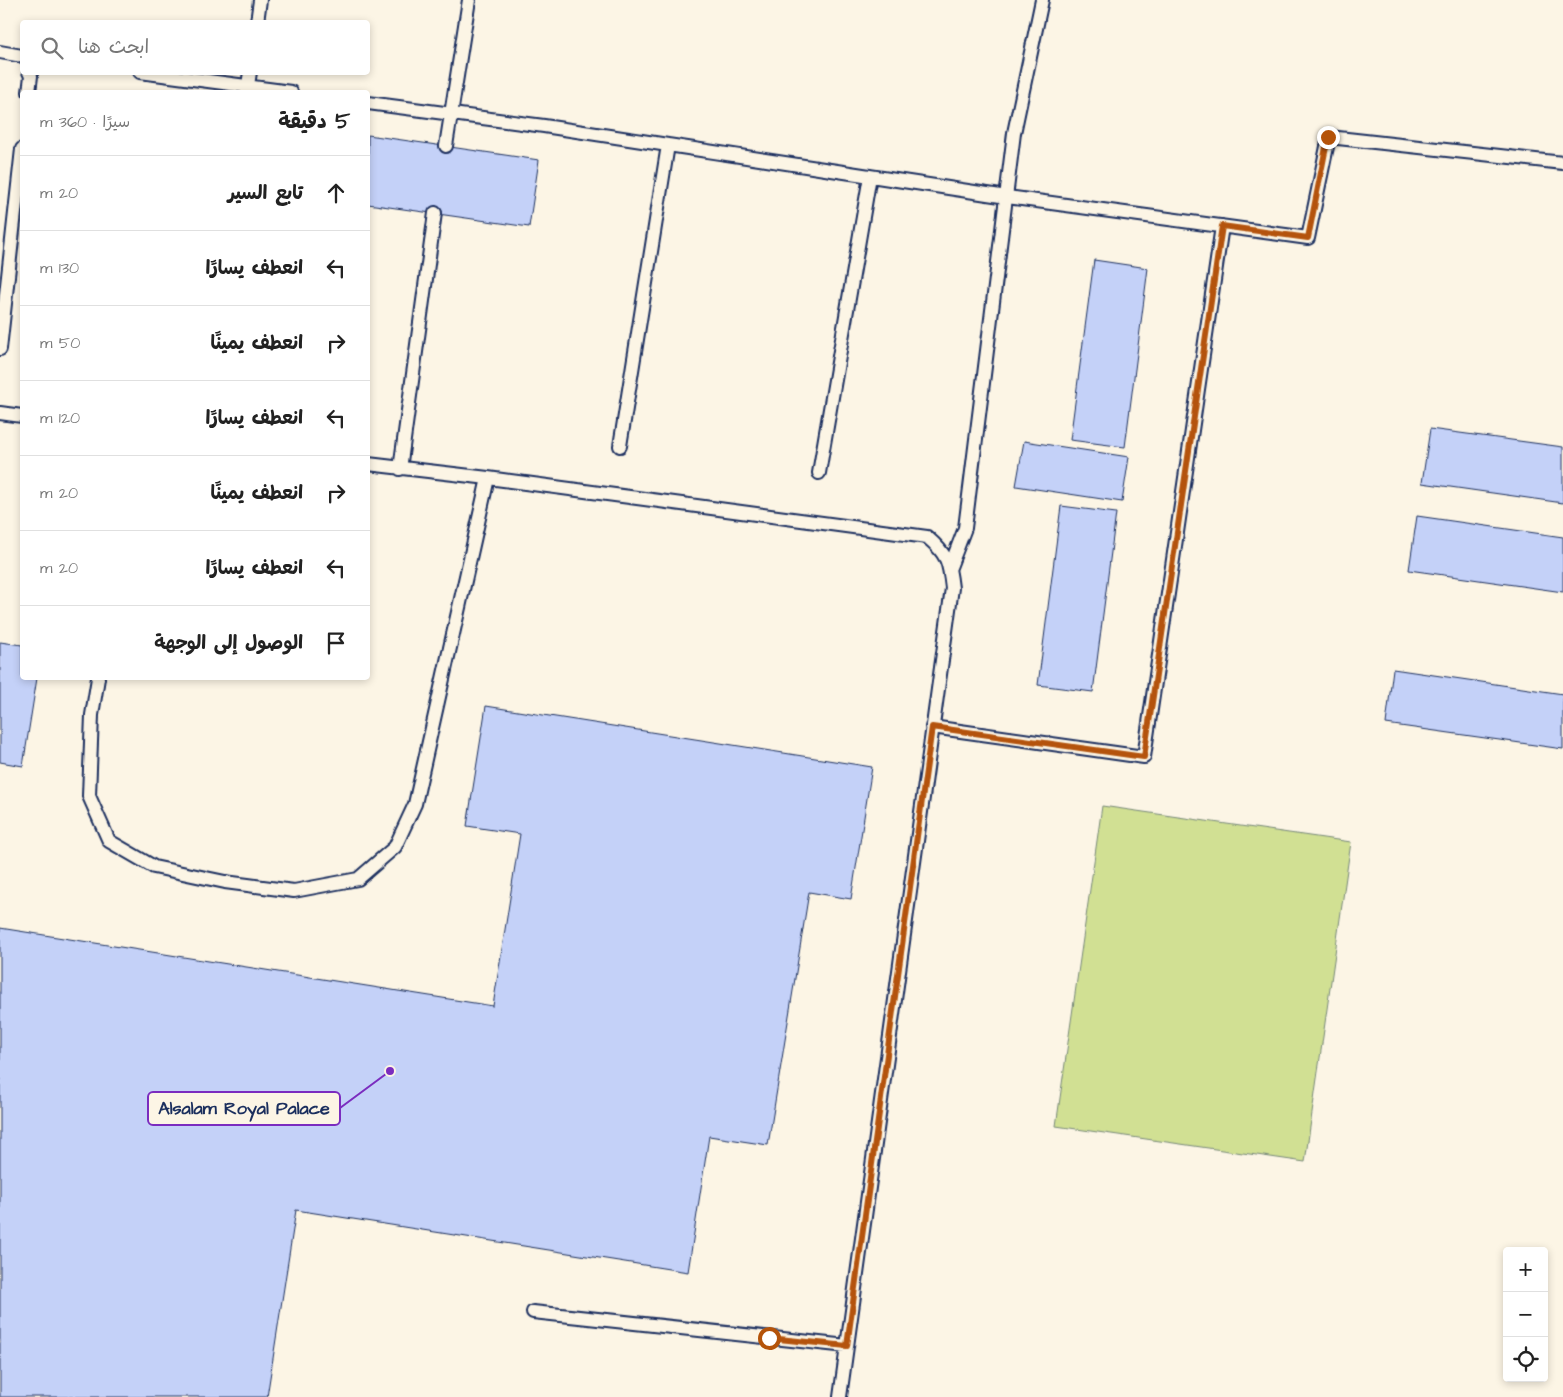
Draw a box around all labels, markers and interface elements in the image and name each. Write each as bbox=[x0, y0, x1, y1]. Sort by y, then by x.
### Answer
search box bbox=[20, 20, 370, 75]
icon: search bbox=[38, 34, 66, 62]
text: ابحث هنا bbox=[78, 34, 149, 61]
text: 5 دقيقة bbox=[278, 107, 350, 136]
text: سيرًا · 360 m bbox=[40, 111, 130, 133]
route end bbox=[1317, 126, 1340, 149]
icon: ahead bbox=[322, 179, 350, 207]
text: تابع السير bbox=[228, 180, 303, 207]
text: 20 m bbox=[40, 182, 78, 204]
icon: left bbox=[322, 254, 350, 282]
text: انعطف يسارًا bbox=[206, 255, 303, 282]
text: 130 m bbox=[40, 257, 79, 279]
icon: right bbox=[322, 329, 350, 357]
text: انعطف يمينًا bbox=[211, 330, 303, 357]
text: 50 m bbox=[40, 332, 80, 354]
icon: left bbox=[322, 404, 350, 432]
text: انعطف يسارًا bbox=[206, 405, 303, 432]
text: 120 m bbox=[40, 407, 80, 429]
icon: right bbox=[322, 479, 350, 507]
text: انعطف يمينًا bbox=[211, 480, 303, 507]
text: 20 m bbox=[40, 482, 78, 504]
icon: left bbox=[322, 554, 350, 582]
text: انعطف يسارًا bbox=[206, 555, 303, 582]
text: 20 m bbox=[40, 557, 78, 579]
icon: arrive bbox=[322, 629, 350, 657]
text: الوصول إلى الوجهة bbox=[154, 630, 303, 657]
callout: Alsalam Royal Palace bbox=[148, 1092, 340, 1125]
text: Alsalam Royal Palace bbox=[158, 1096, 330, 1122]
map controls bbox=[1503, 1247, 1548, 1382]
button: + bbox=[1503, 1247, 1548, 1292]
button: − bbox=[1503, 1292, 1548, 1337]
route start bbox=[758, 1327, 781, 1350]
button: locate bbox=[1503, 1337, 1548, 1382]

